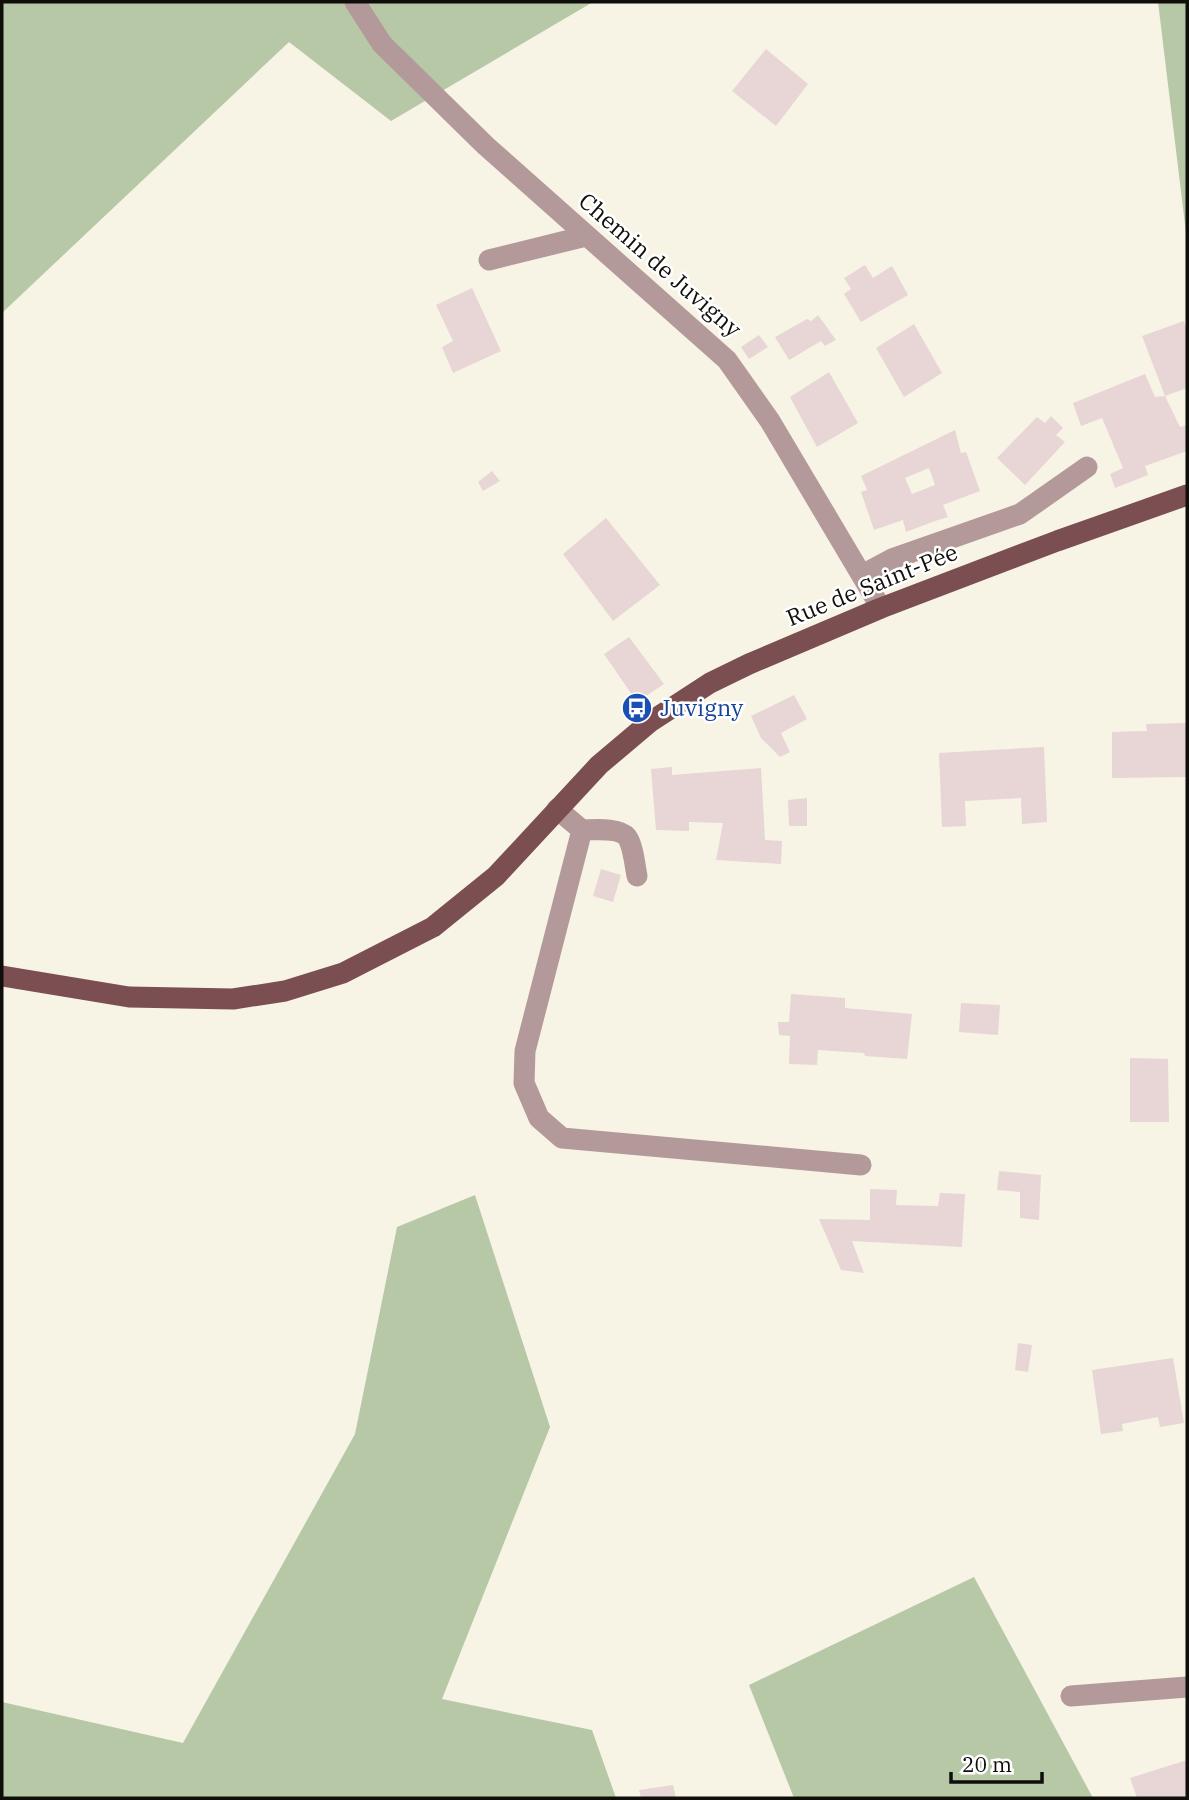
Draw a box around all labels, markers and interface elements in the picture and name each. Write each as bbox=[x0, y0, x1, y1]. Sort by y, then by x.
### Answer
street label: Chemin de Juvigny bbox=[573, 185, 749, 344]
street label: Rue de Saint-Pée bbox=[782, 536, 962, 632]
bus stop icon: Juvigny bbox=[620, 691, 654, 725]
place label: Juvigny bbox=[660, 692, 744, 722]
scale bar bbox=[951, 1741, 1042, 1785]
text: 20 m bbox=[962, 1750, 1012, 1778]

